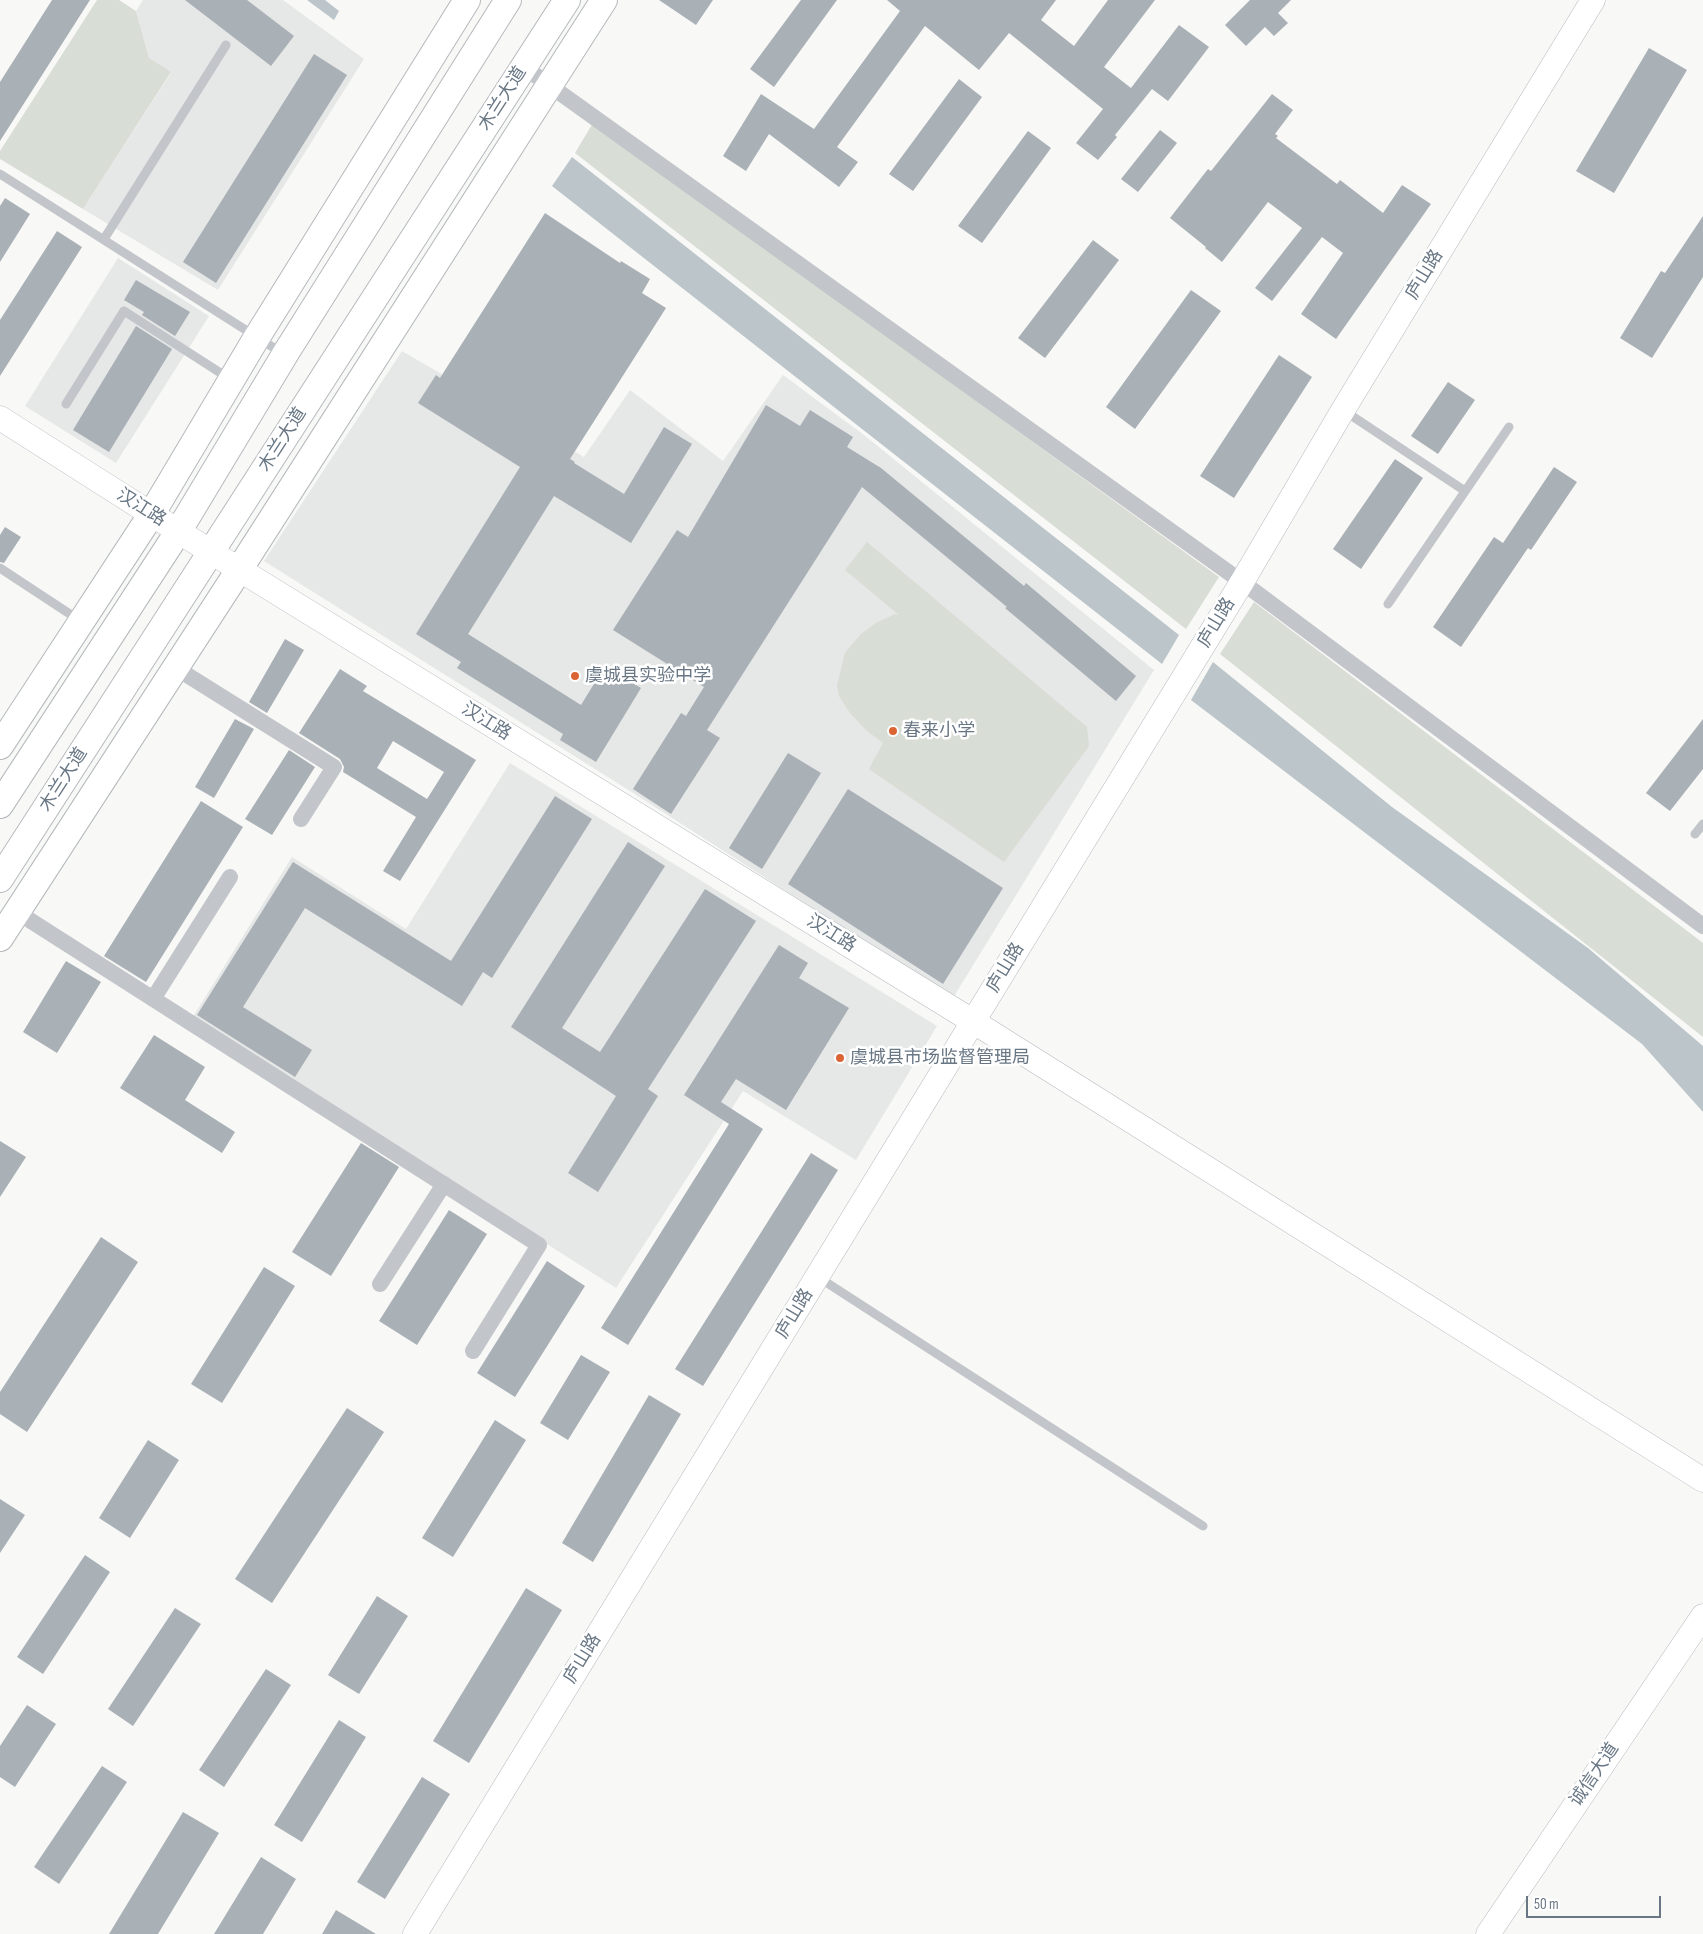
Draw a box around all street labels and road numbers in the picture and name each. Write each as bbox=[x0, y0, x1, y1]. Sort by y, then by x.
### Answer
street label: 木兰大道 bbox=[474, 63, 532, 135]
street label: 庐山路 bbox=[1402, 246, 1448, 304]
street label: 木兰大道 bbox=[254, 404, 312, 476]
street label: 汉江路 bbox=[112, 485, 170, 531]
street label: 庐山路 bbox=[1194, 594, 1240, 652]
street label: 汉江路 bbox=[457, 699, 515, 745]
street label: 木兰大道 bbox=[35, 744, 93, 816]
street label: 汉江路 bbox=[802, 911, 860, 957]
street label: 庐山路 bbox=[983, 939, 1029, 997]
street label: 庐山路 bbox=[772, 1285, 818, 1343]
street label: 庐山路 bbox=[560, 1630, 606, 1688]
street label: 诚信大道 bbox=[1566, 1739, 1624, 1811]

